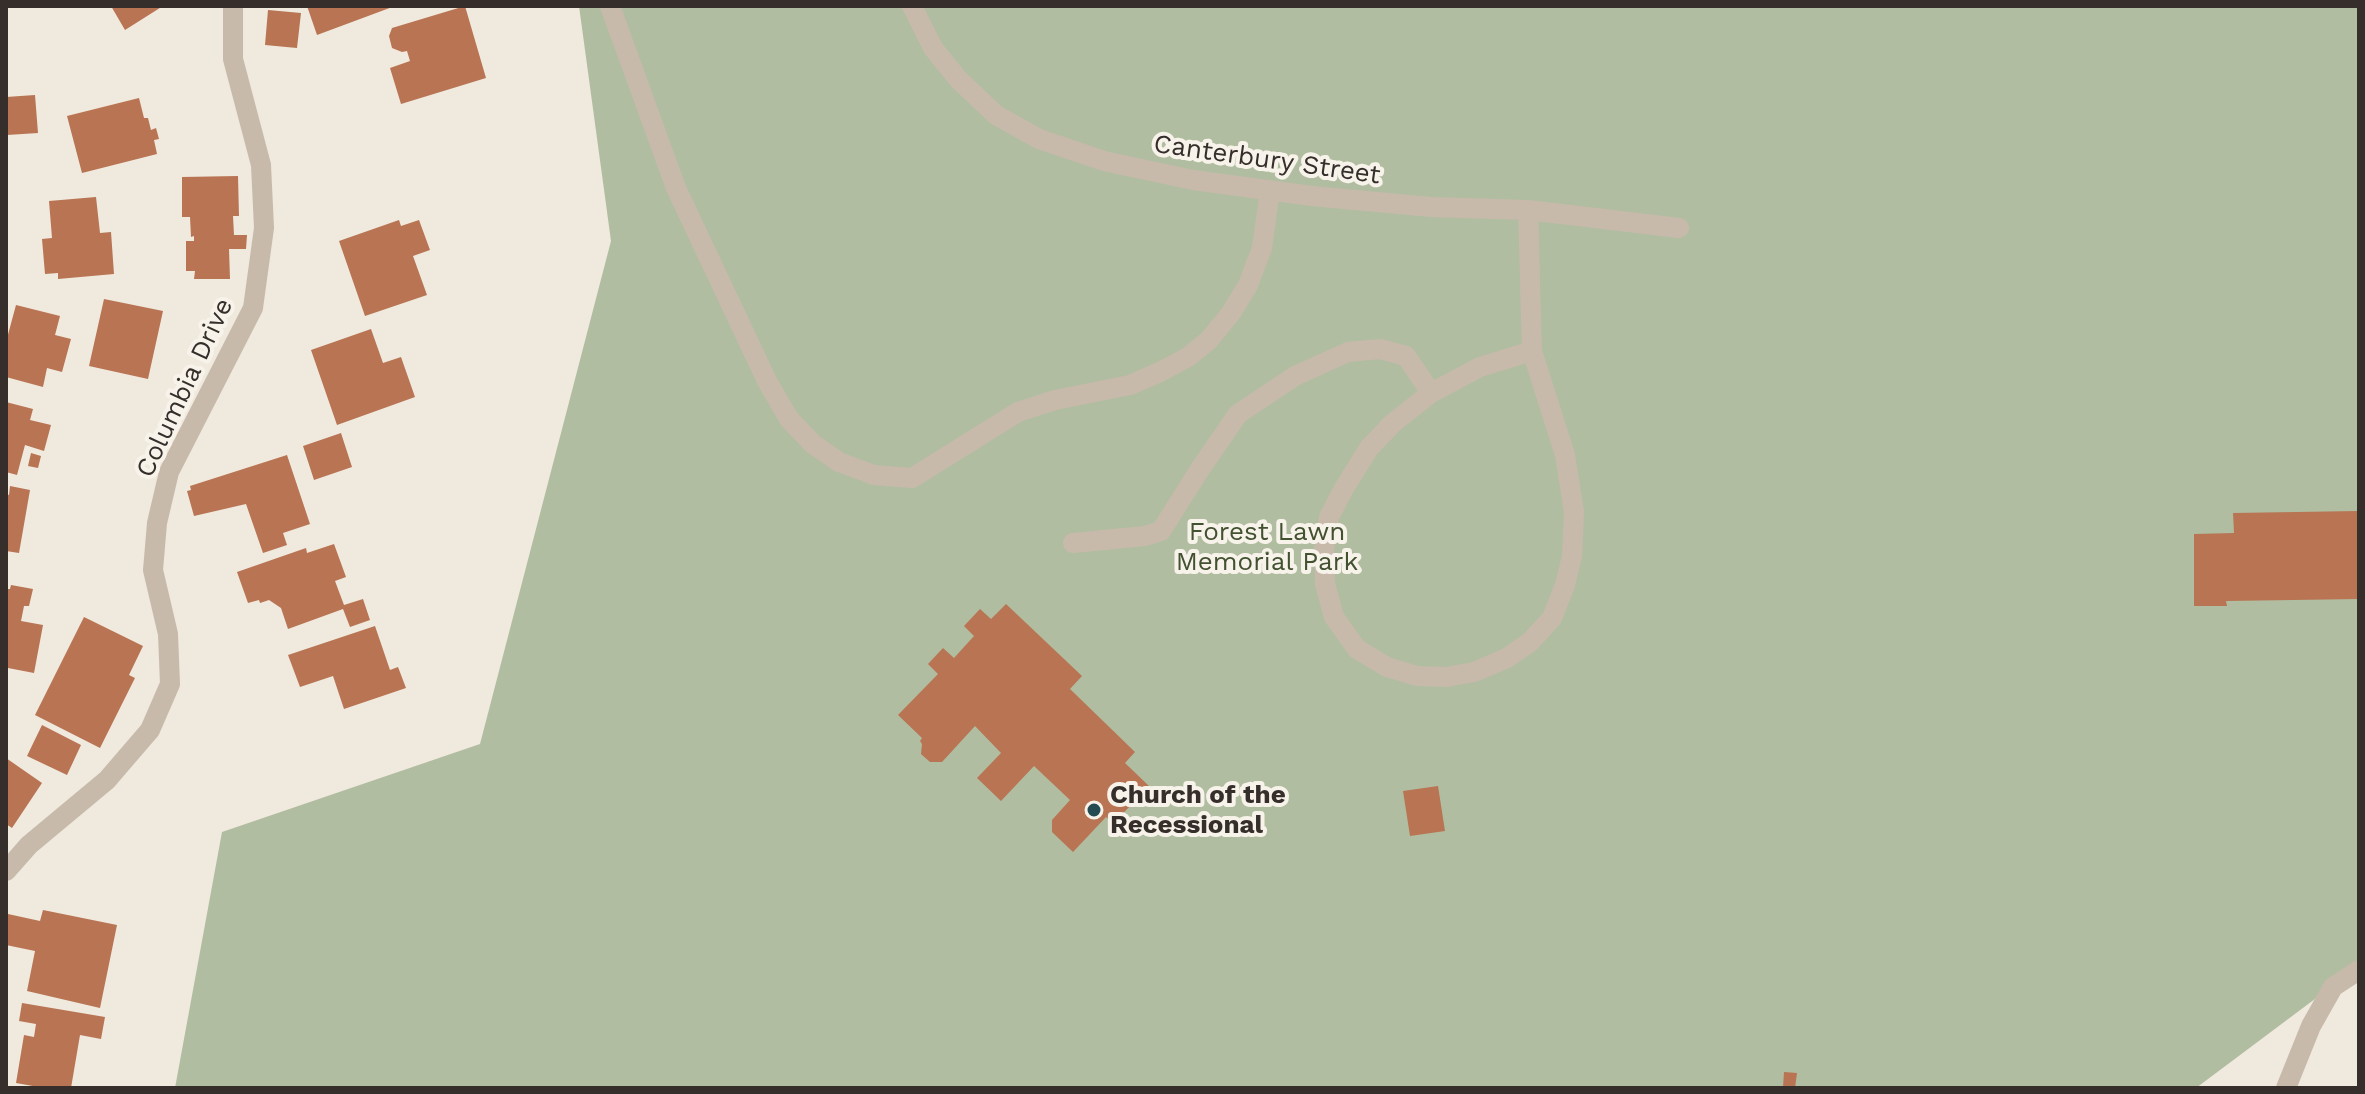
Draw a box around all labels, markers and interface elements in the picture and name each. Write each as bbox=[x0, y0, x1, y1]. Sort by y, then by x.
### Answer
street label: Canterbury Street bbox=[1152, 129, 1382, 191]
street label: Columbia Drive bbox=[130, 294, 240, 482]
park label: Forest Lawn Memorial Park bbox=[1176, 516, 1358, 578]
place label: Church of the Recessional bbox=[1110, 779, 1286, 840]
marker: Church of the Recessional bbox=[1085, 801, 1103, 819]

